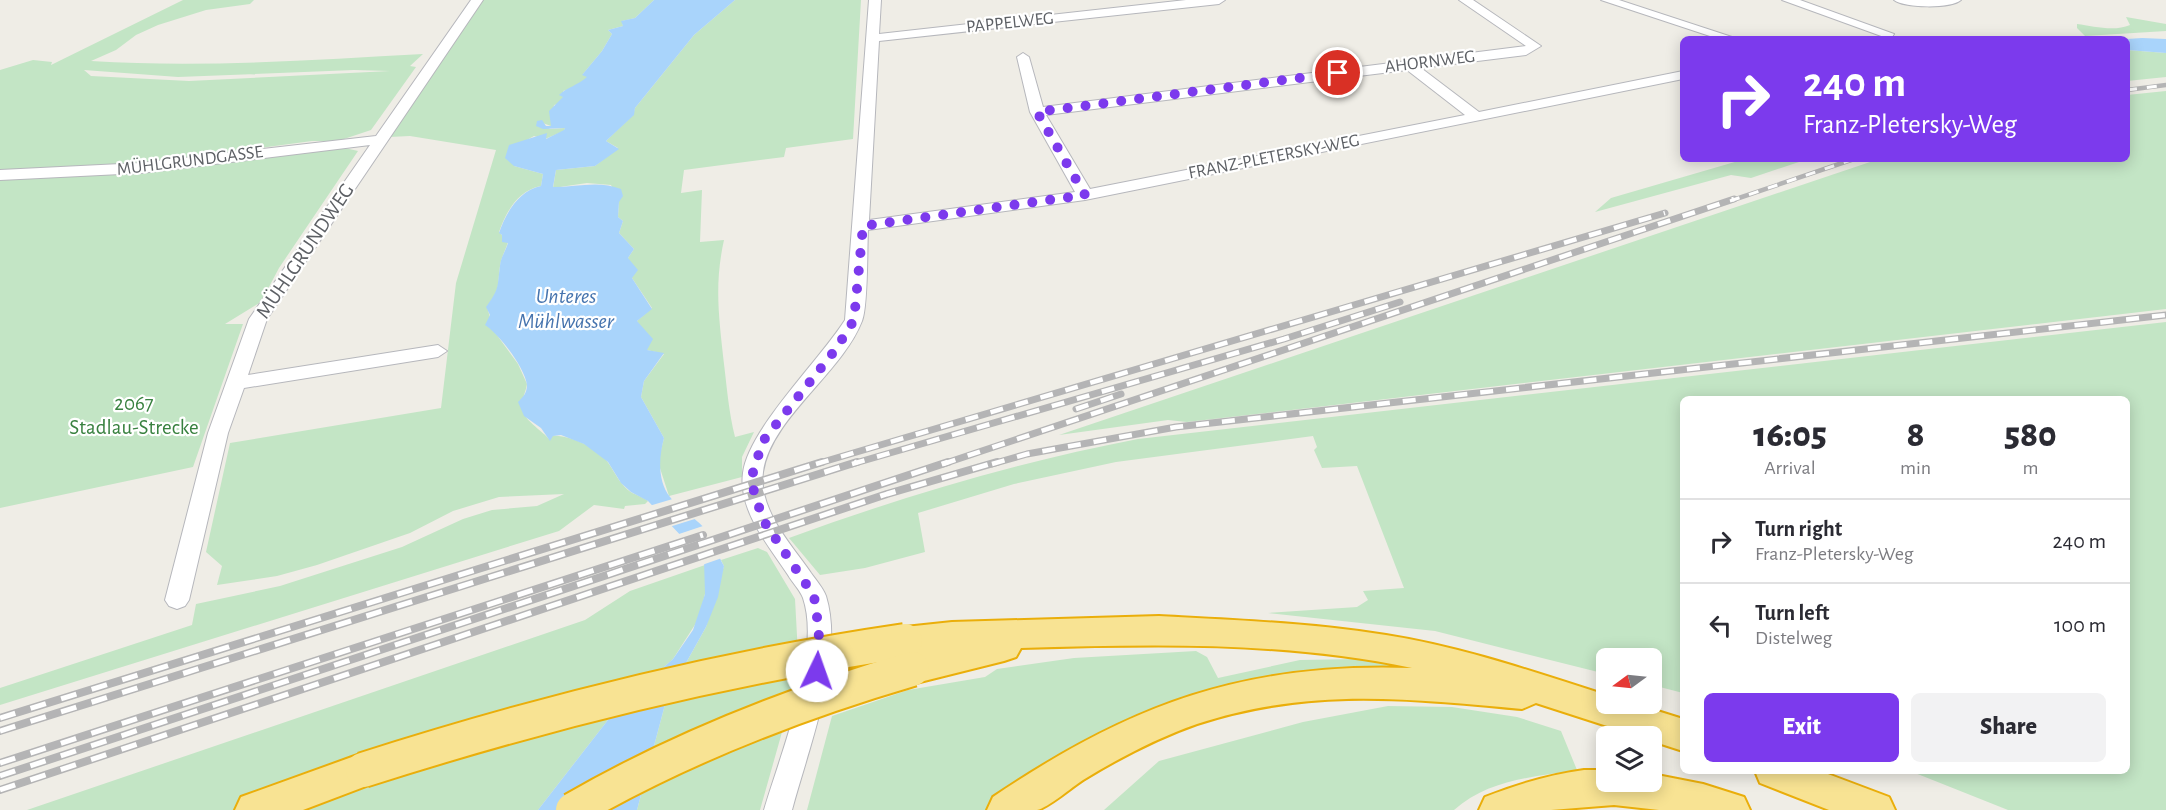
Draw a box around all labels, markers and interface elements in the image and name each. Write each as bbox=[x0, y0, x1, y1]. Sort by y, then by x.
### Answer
street label: PAPPELWEG bbox=[965, 9, 1055, 37]
pin bbox=[1312, 47, 1363, 98]
street label: AHORNWEG bbox=[1384, 48, 1476, 76]
icon: arrive bbox=[1321, 56, 1354, 89]
icon: right bbox=[1704, 60, 1782, 138]
text: 240 m bbox=[1803, 62, 1906, 104]
text: Franz-Pletersky-Weg bbox=[1803, 111, 2017, 138]
street label: FRANZ-PLETERSKY-WEG bbox=[1187, 132, 1361, 182]
street label: MÜHLGRUNDGASSE bbox=[116, 141, 264, 179]
street label: MÜHLGRUNDWEG bbox=[251, 179, 358, 322]
water label: Unteres Mühlwasser bbox=[518, 285, 615, 332]
park label: 2067 Stadlau-Strecke bbox=[69, 393, 199, 438]
text: 16:05 bbox=[1753, 417, 1827, 453]
text: 8 bbox=[1906, 417, 1925, 453]
text: 580 bbox=[2004, 417, 2057, 453]
text: Arrival bbox=[1764, 458, 1816, 478]
text: min bbox=[1900, 458, 1931, 478]
text: m bbox=[2023, 458, 2039, 478]
text: Turn right bbox=[1755, 518, 1842, 540]
icon: right bbox=[1704, 525, 1737, 558]
text: 240 m bbox=[2053, 530, 2106, 552]
text: Franz-Pletersky-Weg bbox=[1755, 544, 1913, 564]
text: Turn left bbox=[1755, 602, 1829, 624]
icon: left bbox=[1704, 609, 1737, 642]
text: 100 m bbox=[2054, 614, 2106, 636]
text: Distelweg bbox=[1755, 628, 1832, 648]
position arrow bbox=[785, 639, 849, 703]
north arrow bbox=[1596, 648, 1662, 714]
map controls bbox=[1596, 648, 1662, 792]
button: Exit bbox=[1704, 693, 1899, 762]
button: Share bbox=[1911, 693, 2106, 762]
button: layers bbox=[1596, 726, 1662, 792]

